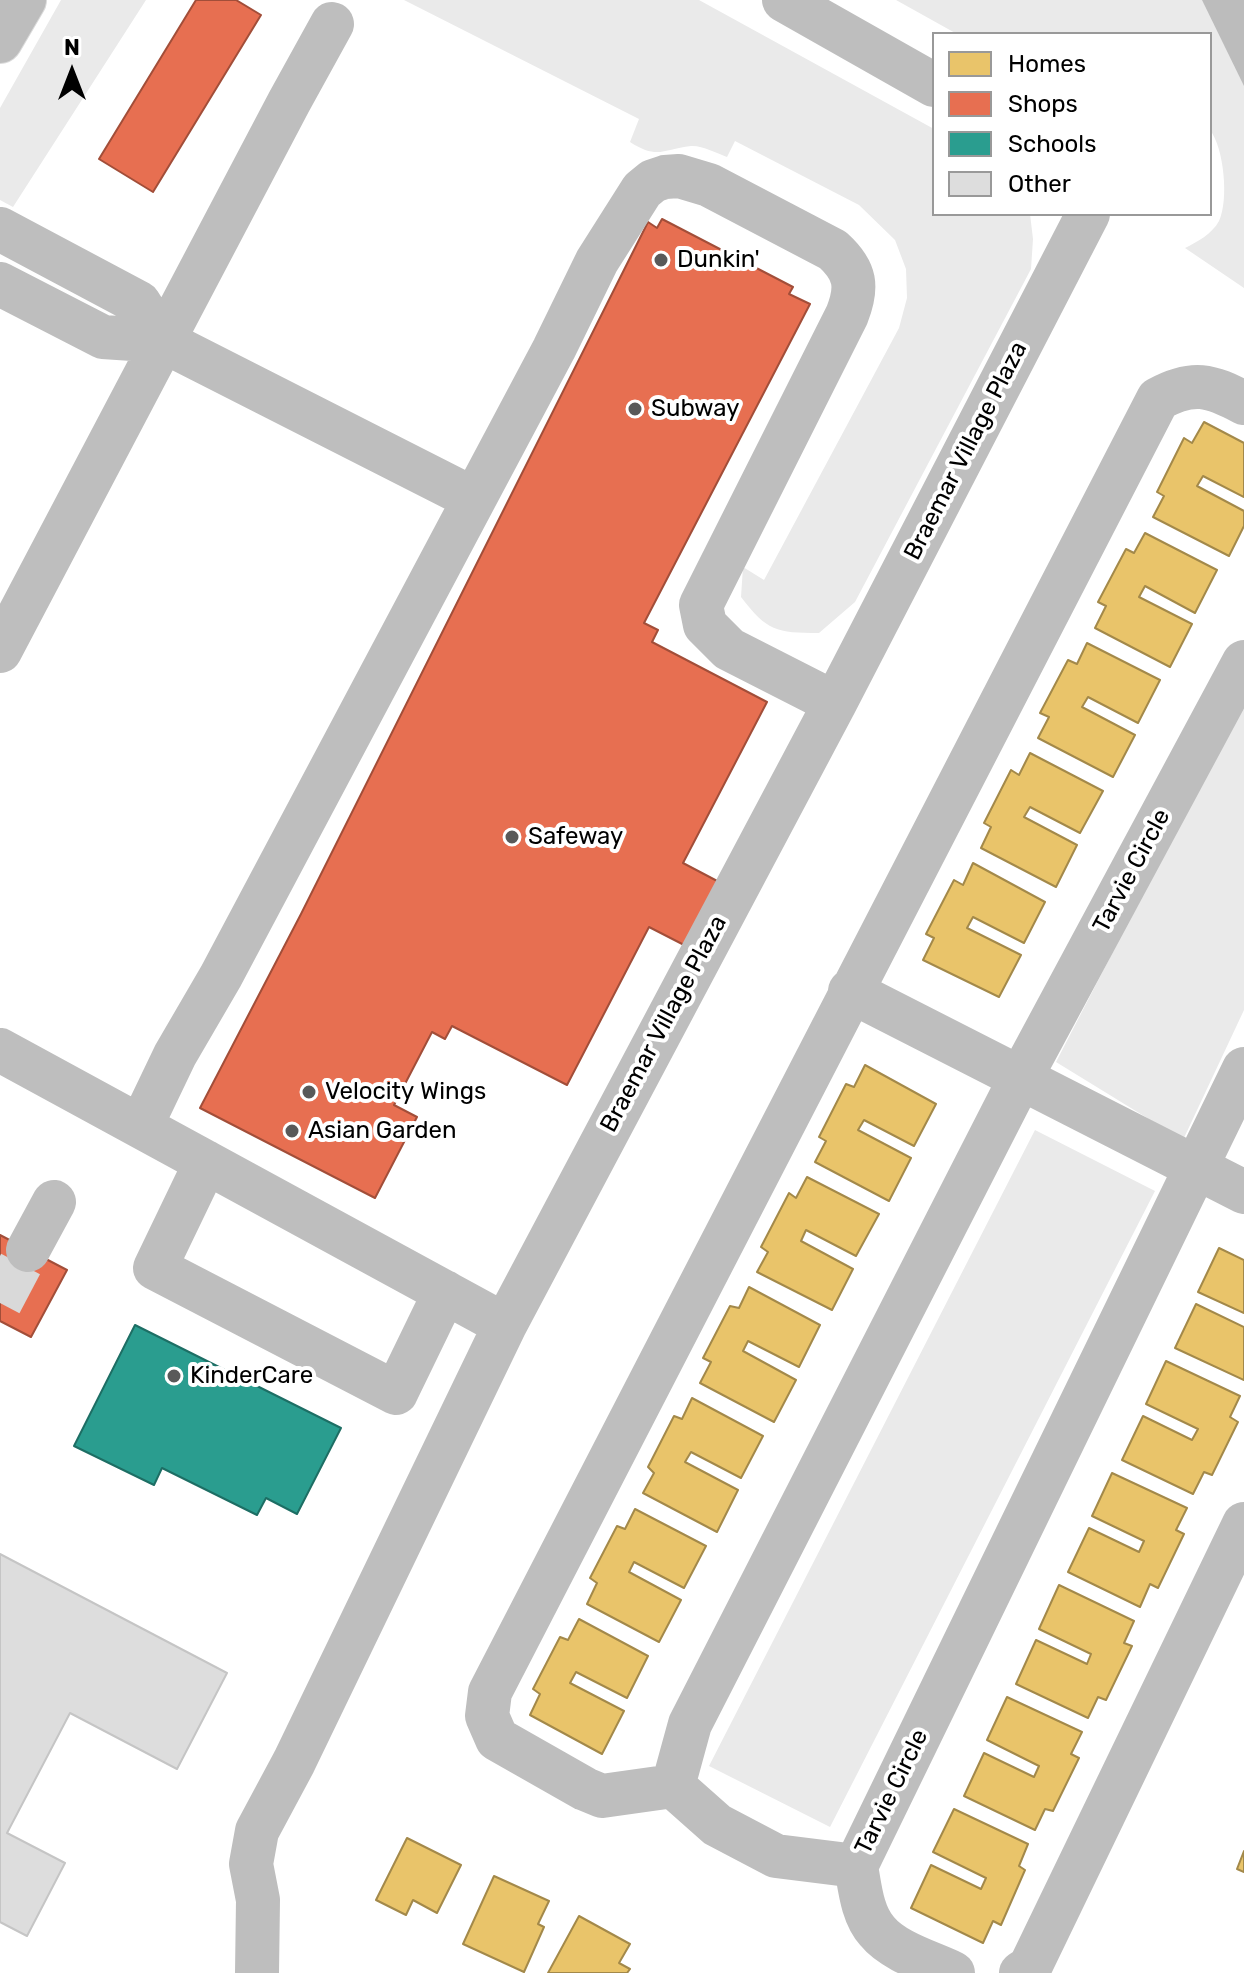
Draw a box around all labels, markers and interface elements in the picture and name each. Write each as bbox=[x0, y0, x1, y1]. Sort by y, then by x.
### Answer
north arrow bbox=[32, 32, 112, 112]
legend bbox=[932, 32, 1212, 216]
text: N bbox=[64, 34, 80, 61]
text: Homes bbox=[1008, 50, 1086, 78]
text: Shops bbox=[1008, 90, 1078, 118]
text: Schools bbox=[1008, 130, 1096, 158]
text: Other bbox=[1008, 170, 1071, 198]
place label: Dunkin' bbox=[677, 246, 760, 274]
marker: Dunkin' bbox=[652, 251, 670, 269]
street label: Braemar Village Plaza bbox=[898, 337, 1034, 565]
place label: Subway bbox=[651, 395, 739, 423]
marker: Subway bbox=[626, 400, 644, 418]
street label: Tarvie Circle bbox=[1087, 804, 1177, 938]
place label: Safeway bbox=[528, 823, 623, 851]
marker: Safeway bbox=[503, 828, 521, 846]
street label: Braemar Village Plaza bbox=[595, 911, 733, 1137]
place label: Velocity Wings bbox=[325, 1078, 486, 1106]
marker: Velocity Wings bbox=[300, 1083, 318, 1101]
place label: Asian Garden bbox=[308, 1117, 457, 1145]
marker: Asian Garden bbox=[283, 1122, 301, 1140]
place label: KinderCare bbox=[190, 1362, 313, 1390]
marker: KinderCare bbox=[165, 1367, 183, 1385]
street label: Tarvie Circle bbox=[849, 1725, 935, 1859]

